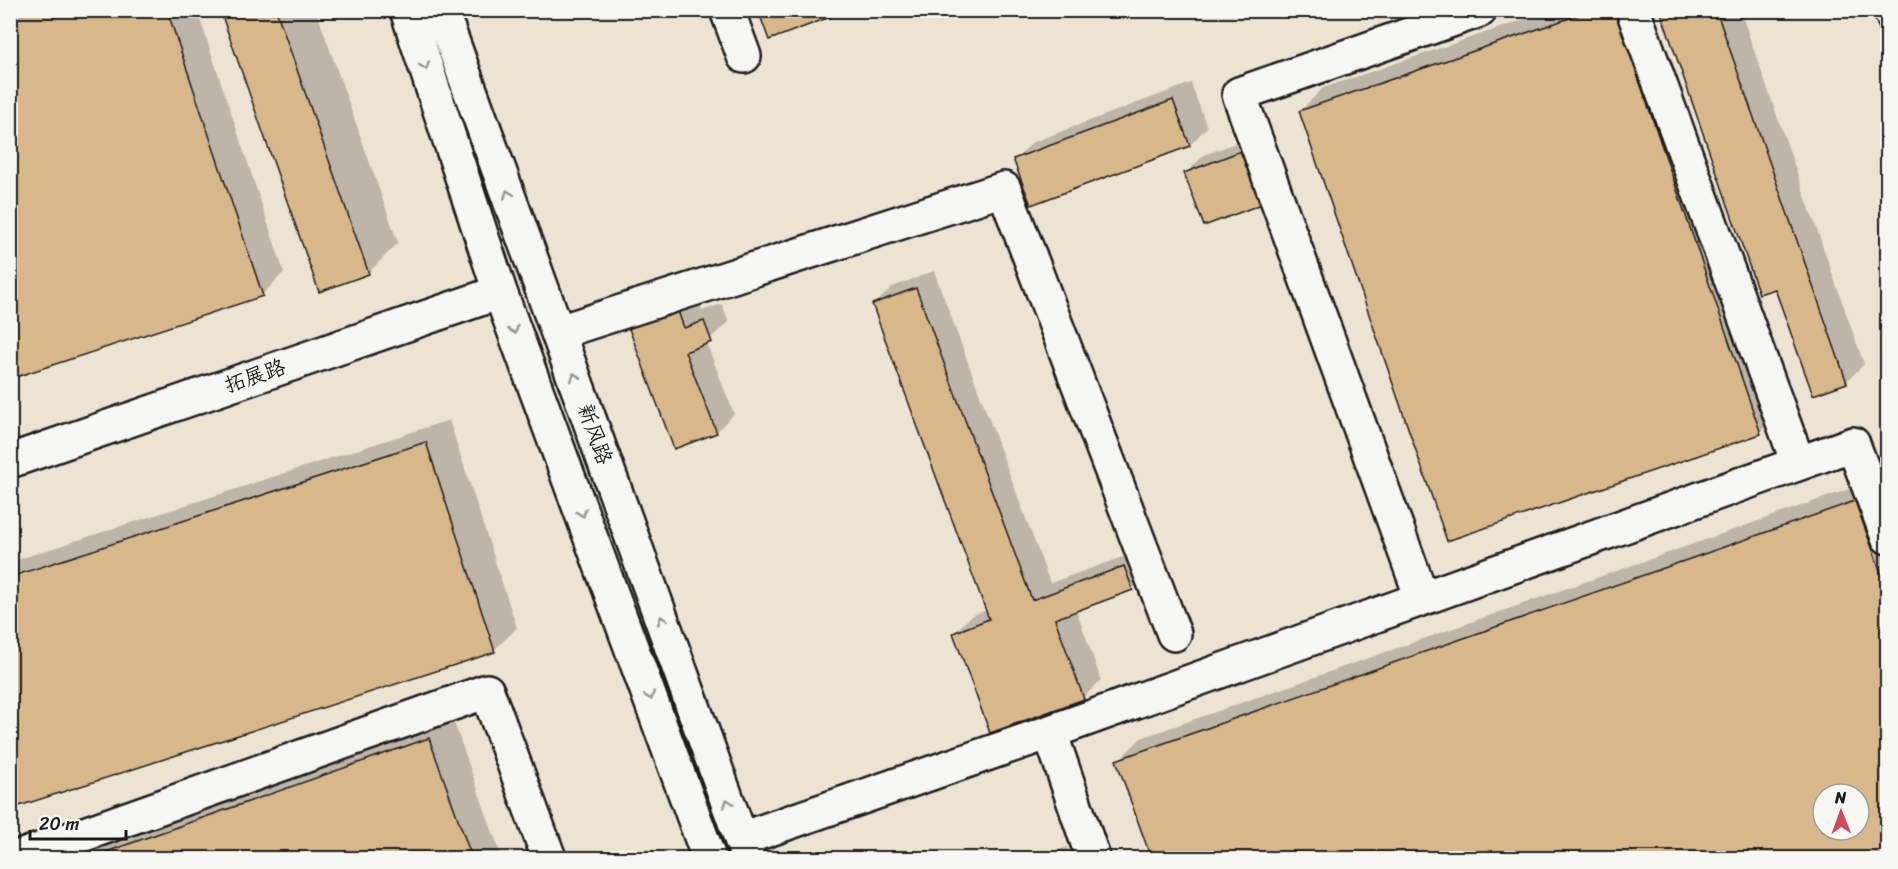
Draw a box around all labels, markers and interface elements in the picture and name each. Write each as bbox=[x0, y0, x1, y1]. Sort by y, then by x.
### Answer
one-way arrow bbox=[418, 60, 431, 71]
one-way arrow bbox=[503, 189, 516, 200]
one-way arrow bbox=[507, 325, 520, 335]
street label: 拓展路 bbox=[219, 348, 291, 404]
one-way arrow bbox=[569, 372, 582, 383]
street label: 新风路 bbox=[566, 398, 624, 470]
one-way arrow bbox=[575, 507, 588, 518]
one-way arrow bbox=[657, 615, 670, 626]
one-way arrow bbox=[643, 690, 655, 701]
north arrow bbox=[1811, 782, 1871, 842]
text: N bbox=[1834, 783, 1847, 812]
one-way arrow bbox=[723, 799, 736, 809]
scale bar bbox=[30, 803, 126, 841]
text: 20 m bbox=[39, 808, 79, 840]

